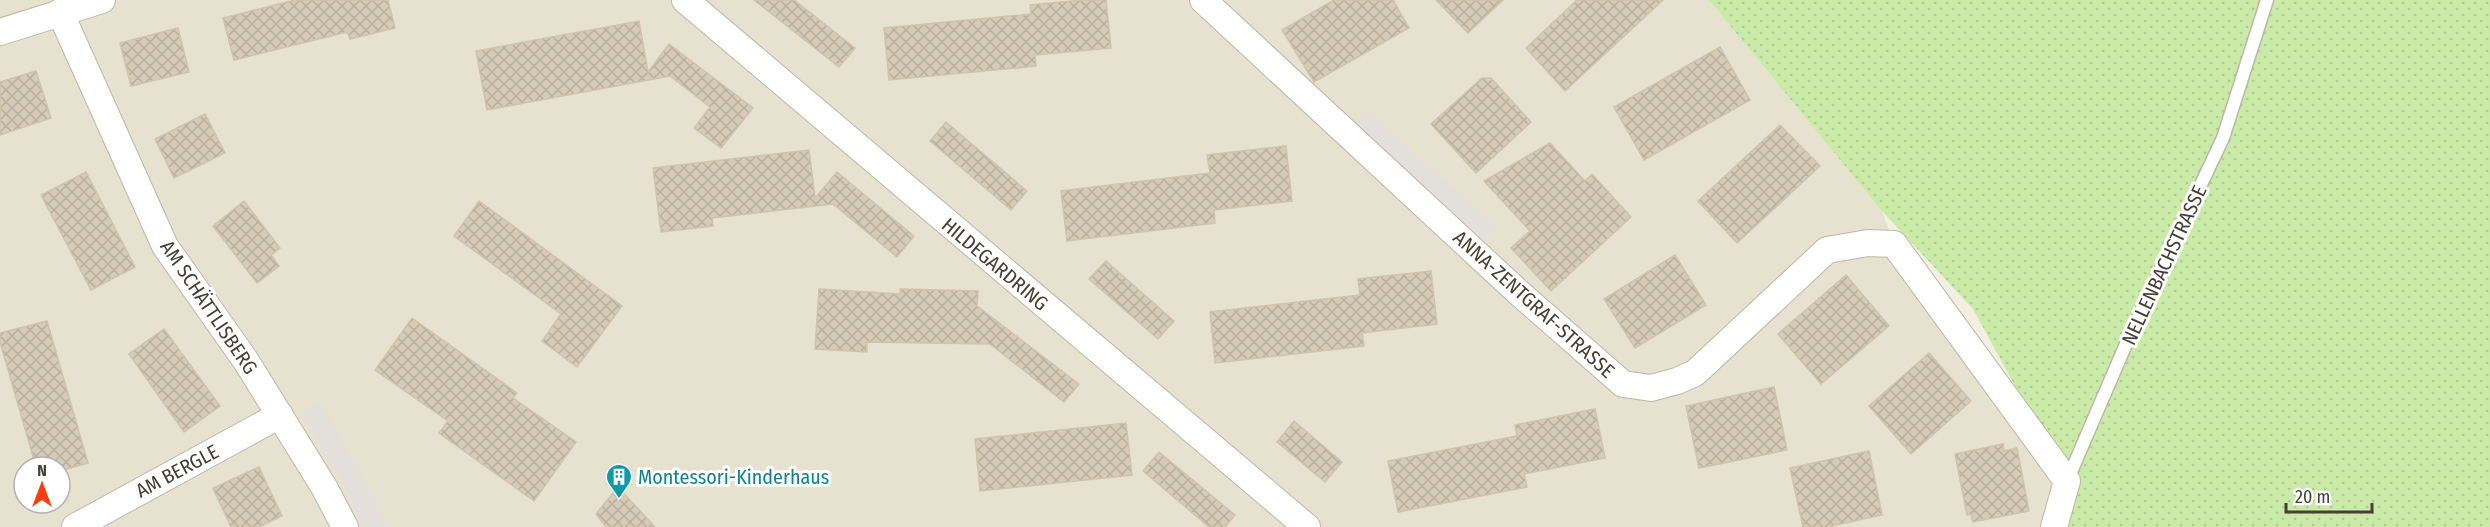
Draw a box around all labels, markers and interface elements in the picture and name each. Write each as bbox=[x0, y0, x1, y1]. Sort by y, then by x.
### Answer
street label: NELLENBACHSTRASSE bbox=[2116, 181, 2212, 349]
street label: HILDEGARDRING bbox=[937, 213, 1053, 315]
street label: ANNA-ZENTGRAF-STRASSE bbox=[1448, 225, 1620, 383]
street label: AM SCHÄTTLISBERG bbox=[155, 236, 263, 378]
street label: AM BERGLE bbox=[132, 439, 222, 503]
north arrow bbox=[12, 455, 72, 515]
text: N bbox=[37, 461, 47, 480]
building icon: Montessori-Kinderhaus bbox=[604, 462, 634, 500]
place label: Montessori-Kinderhaus bbox=[638, 465, 829, 489]
scale bar bbox=[2286, 476, 2372, 514]
text: 20 m bbox=[2295, 486, 2330, 508]

